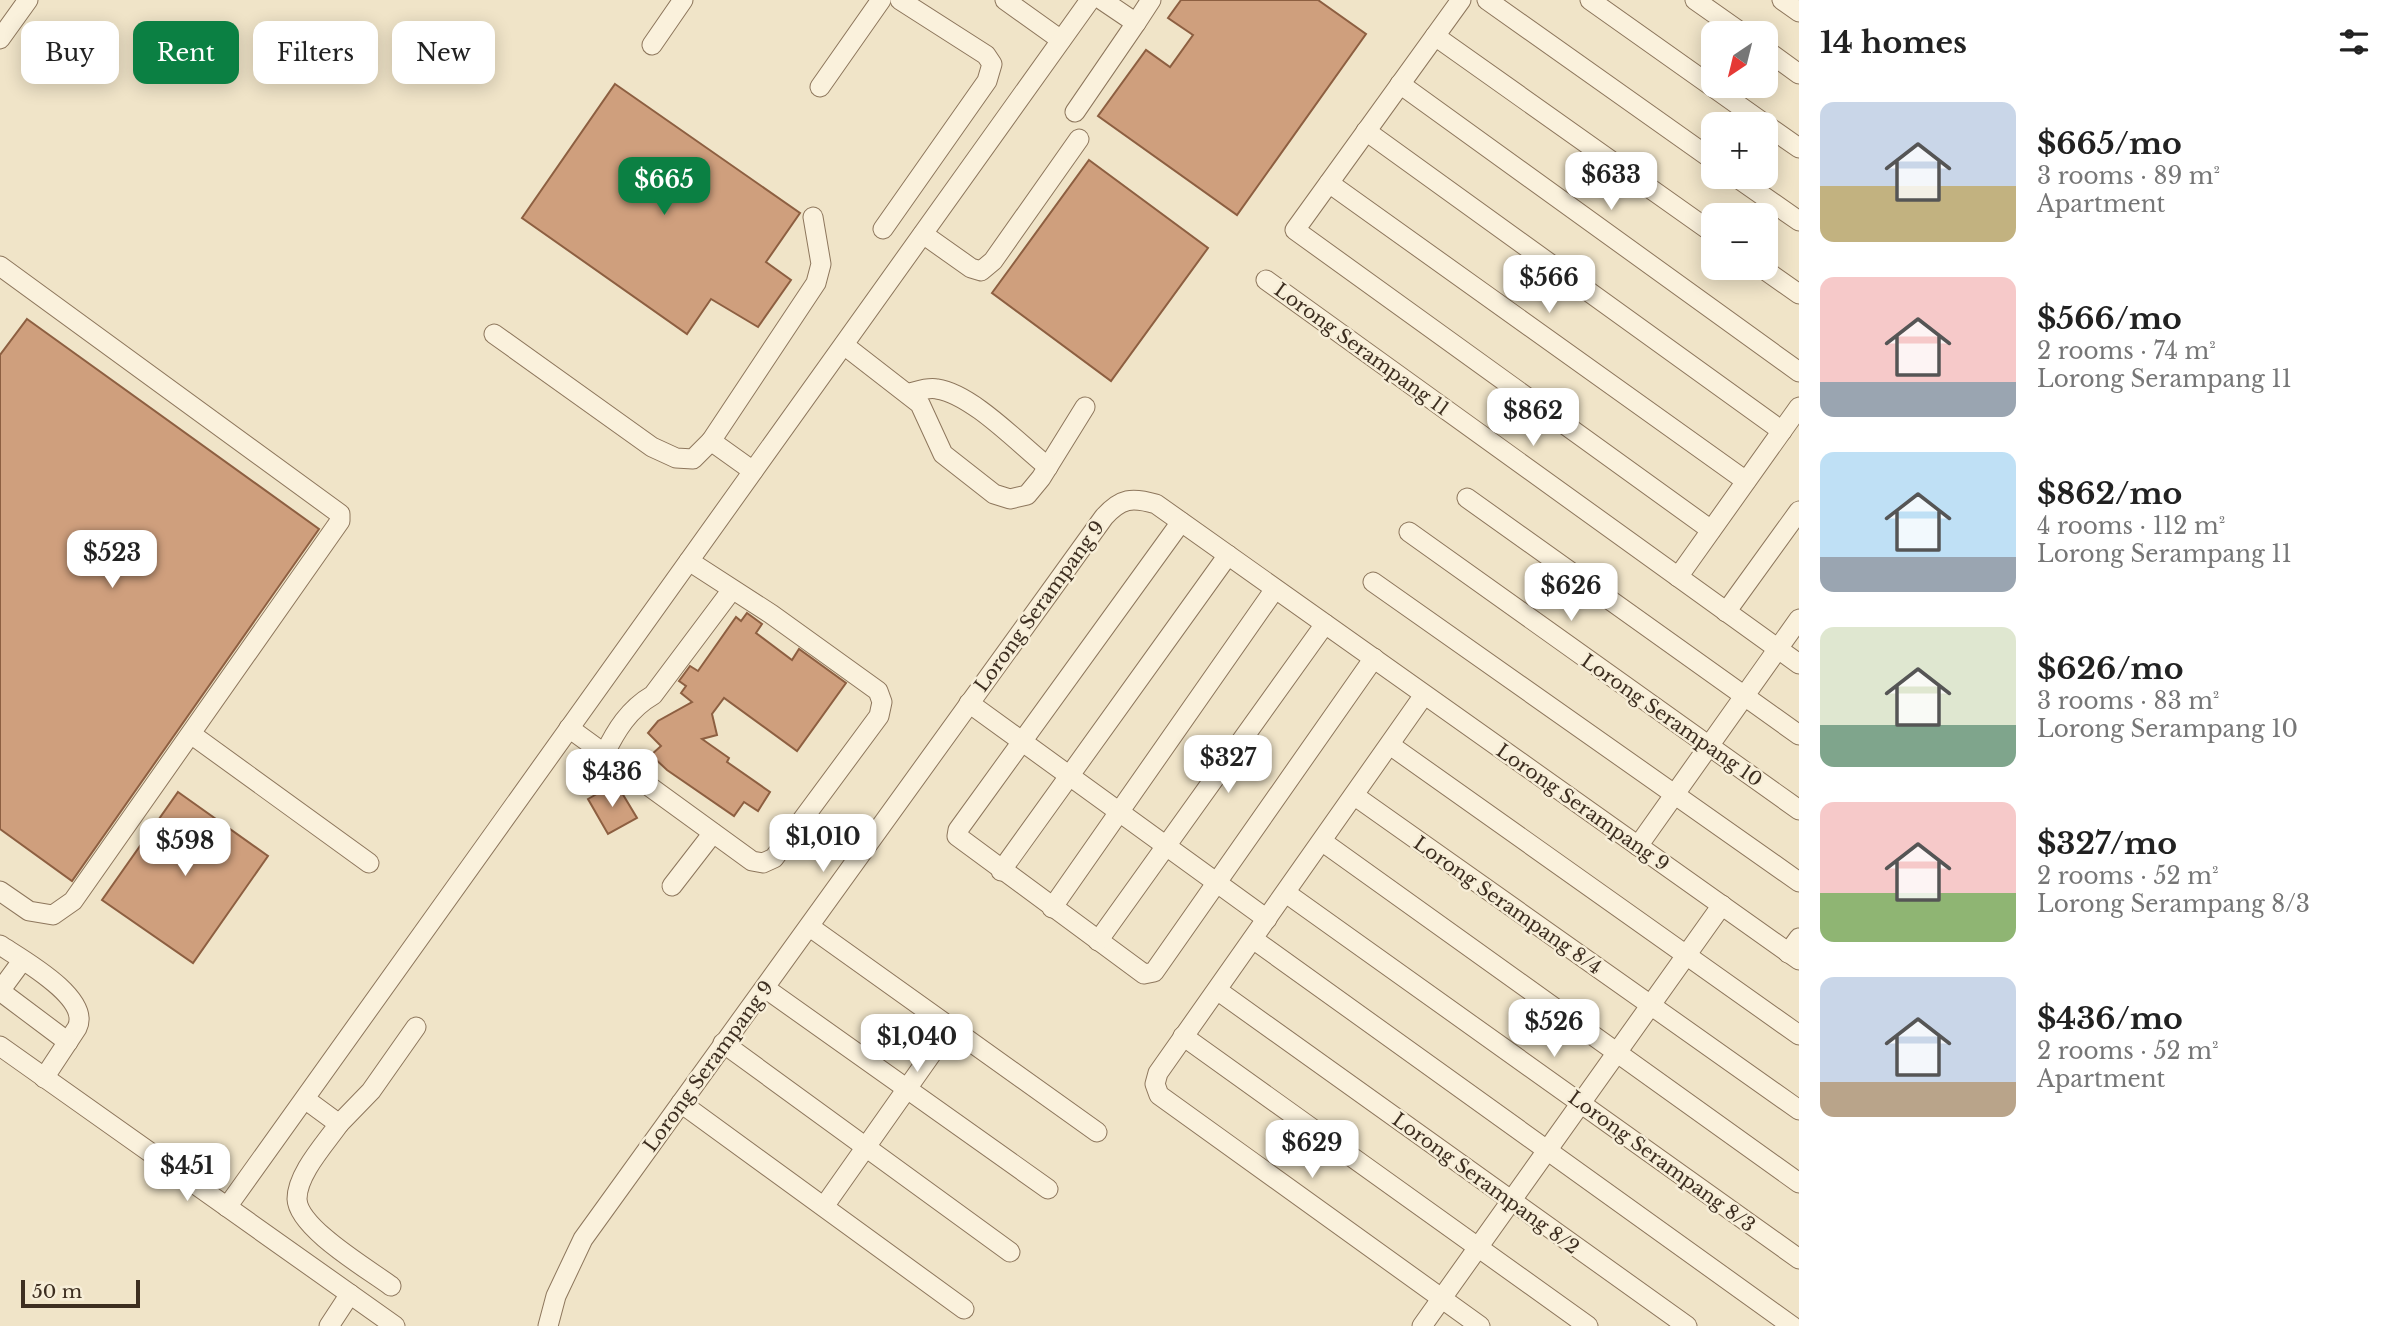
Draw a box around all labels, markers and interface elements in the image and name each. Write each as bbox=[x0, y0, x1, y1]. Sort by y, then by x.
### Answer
chip: Buy bbox=[21, 21, 119, 84]
chip: Rent bbox=[133, 21, 239, 84]
chip: Filters bbox=[253, 21, 378, 84]
chip: New bbox=[392, 21, 495, 84]
north arrow bbox=[1701, 21, 1778, 98]
map controls bbox=[1701, 21, 1778, 280]
icon: filters bbox=[2335, 23, 2373, 61]
text: 14 homes bbox=[1820, 24, 1967, 61]
button: + bbox=[1701, 112, 1778, 189]
text: $665/mo bbox=[2037, 125, 2182, 162]
icon: home bbox=[1876, 130, 1960, 214]
pin: $633 bbox=[1570, 152, 1652, 212]
pin: $665 bbox=[623, 158, 705, 217]
text: $633 bbox=[1581, 161, 1641, 189]
text: 3 rooms · 89 m² bbox=[2037, 162, 2220, 190]
text: $665 bbox=[634, 166, 694, 194]
text: Apartment bbox=[2037, 190, 2165, 218]
button: − bbox=[1701, 203, 1778, 280]
pin: $566 bbox=[1508, 256, 1590, 315]
text: $566 bbox=[1519, 264, 1579, 292]
street label: Lorong Serampang 11 bbox=[1270, 278, 1454, 421]
text: $566/mo bbox=[2037, 300, 2182, 337]
icon: home bbox=[1876, 305, 1960, 389]
text: 2 rooms · 74 m² bbox=[2037, 337, 2216, 365]
text: Lorong Serampang 11 bbox=[2037, 365, 2292, 393]
pin: $862 bbox=[1492, 388, 1574, 448]
text: $862 bbox=[1503, 397, 1563, 425]
text: $862/mo bbox=[2037, 475, 2182, 512]
icon: home bbox=[1876, 480, 1960, 564]
text: 4 rooms · 112 m² bbox=[2037, 512, 2225, 540]
street label: Lorong Serampang 9 bbox=[970, 516, 1109, 696]
pin: $523 bbox=[71, 530, 153, 590]
text: $523 bbox=[83, 539, 141, 567]
text: Lorong Serampang 11 bbox=[2037, 540, 2292, 568]
pin: $626 bbox=[1530, 564, 1612, 623]
text: $626 bbox=[1541, 572, 1601, 600]
street label: Lorong Serampang 10 bbox=[1577, 649, 1767, 792]
text: $626/mo bbox=[2037, 650, 2184, 687]
icon: home bbox=[1876, 655, 1960, 739]
text: 3 rooms · 83 m² bbox=[2037, 687, 2219, 715]
text: Lorong Serampang 10 bbox=[2037, 715, 2298, 743]
pin: $327 bbox=[1187, 736, 1269, 795]
street label: Lorong Serampang 9 bbox=[1492, 739, 1674, 876]
text: $327 bbox=[1200, 744, 1256, 772]
pin: $436 bbox=[571, 750, 653, 809]
text: $436 bbox=[582, 758, 642, 786]
pin: $1,010 bbox=[766, 814, 880, 874]
pin: $598 bbox=[144, 818, 226, 878]
text: $1,010 bbox=[785, 823, 861, 851]
text: $327/mo bbox=[2037, 825, 2177, 862]
text: $598 bbox=[156, 827, 214, 855]
icon: home bbox=[1876, 830, 1960, 914]
street label: Lorong Serampang 8/4 bbox=[1409, 832, 1606, 979]
text: 2 rooms · 52 m² bbox=[2037, 862, 2219, 890]
text: Lorong Serampang 8/3 bbox=[2037, 890, 2310, 918]
street label: Lorong Serampang 9 bbox=[639, 976, 778, 1156]
pin: $526 bbox=[1513, 1000, 1595, 1059]
text: $436/mo bbox=[2037, 1000, 2183, 1037]
icon: home bbox=[1876, 1005, 1960, 1089]
text: $526 bbox=[1525, 1008, 1583, 1036]
pin: $1,040 bbox=[860, 1014, 974, 1074]
text: $1,040 bbox=[877, 1023, 957, 1051]
text: 2 rooms · 52 m² bbox=[2037, 1037, 2219, 1065]
text: Apartment bbox=[2037, 1065, 2165, 1093]
street label: Lorong Serampang 8/3 bbox=[1564, 1086, 1760, 1237]
street label: Lorong Serampang 8/2 bbox=[1388, 1108, 1584, 1259]
pin: $629 bbox=[1271, 1120, 1353, 1180]
text: $629 bbox=[1282, 1129, 1342, 1157]
pin: $451 bbox=[146, 1144, 228, 1203]
text: $451 bbox=[160, 1152, 214, 1180]
scale bar bbox=[21, 1277, 140, 1309]
text: 50 m bbox=[32, 1280, 82, 1303]

